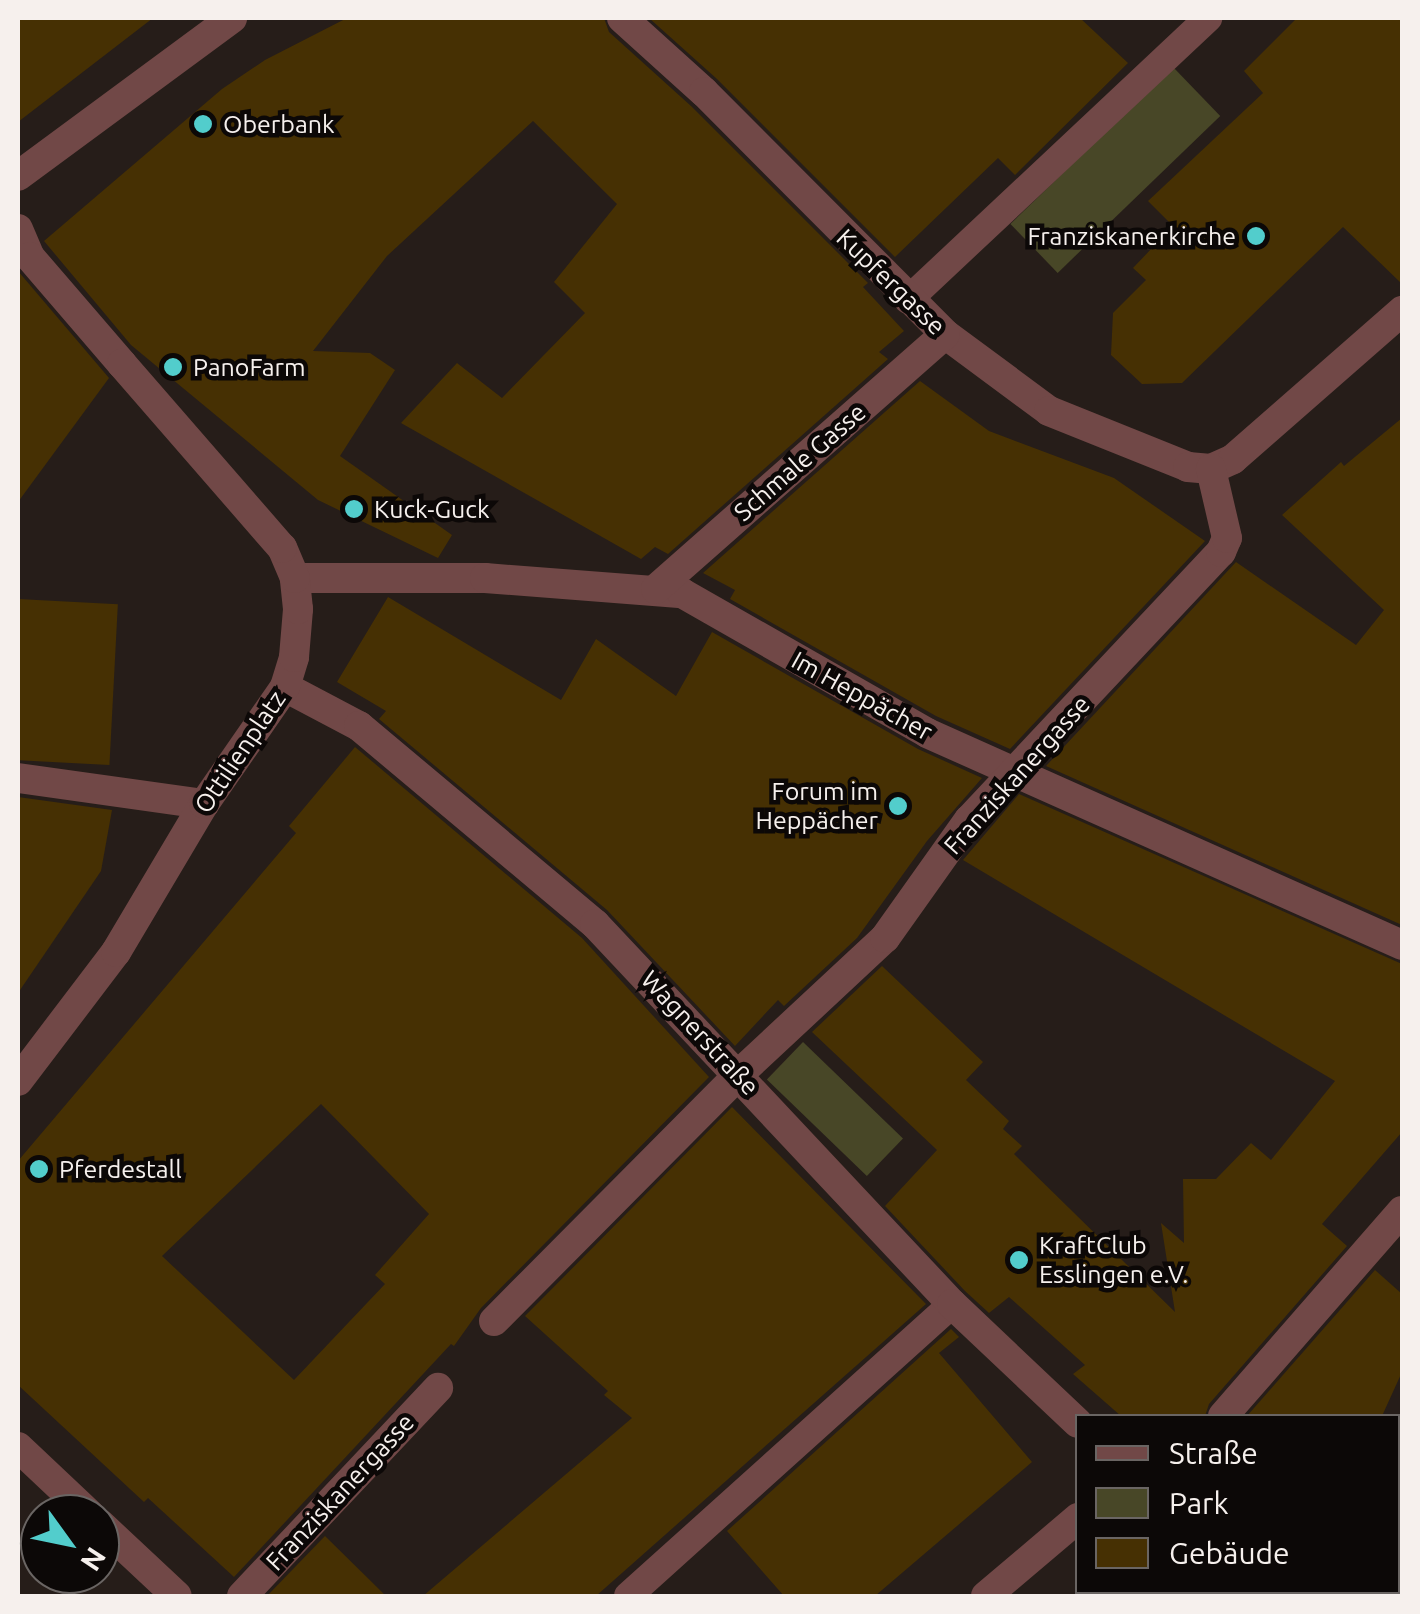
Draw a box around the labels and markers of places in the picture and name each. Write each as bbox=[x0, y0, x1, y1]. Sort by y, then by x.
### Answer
place label: Oberbank bbox=[223, 109, 335, 139]
marker: Oberbank bbox=[192, 113, 214, 135]
place label: Franziskanerkirche bbox=[1027, 221, 1236, 251]
marker: Franziskanerkirche bbox=[1245, 225, 1267, 247]
place label: PanoFarm bbox=[193, 352, 306, 382]
marker: PanoFarm bbox=[162, 356, 184, 378]
place label: Kuck-Guck bbox=[374, 494, 490, 524]
marker: Kuck-Guck bbox=[343, 498, 365, 520]
place label: Forum im Heppächer bbox=[756, 777, 878, 836]
marker: Forum im Heppächer bbox=[887, 795, 909, 817]
place label: Pferdestall bbox=[59, 1154, 182, 1184]
marker: Pferdestall bbox=[28, 1158, 50, 1180]
place label: KraftClub Esslingen e.V. bbox=[1039, 1231, 1188, 1290]
marker: KraftClub Esslingen e.V. bbox=[1008, 1249, 1030, 1271]

